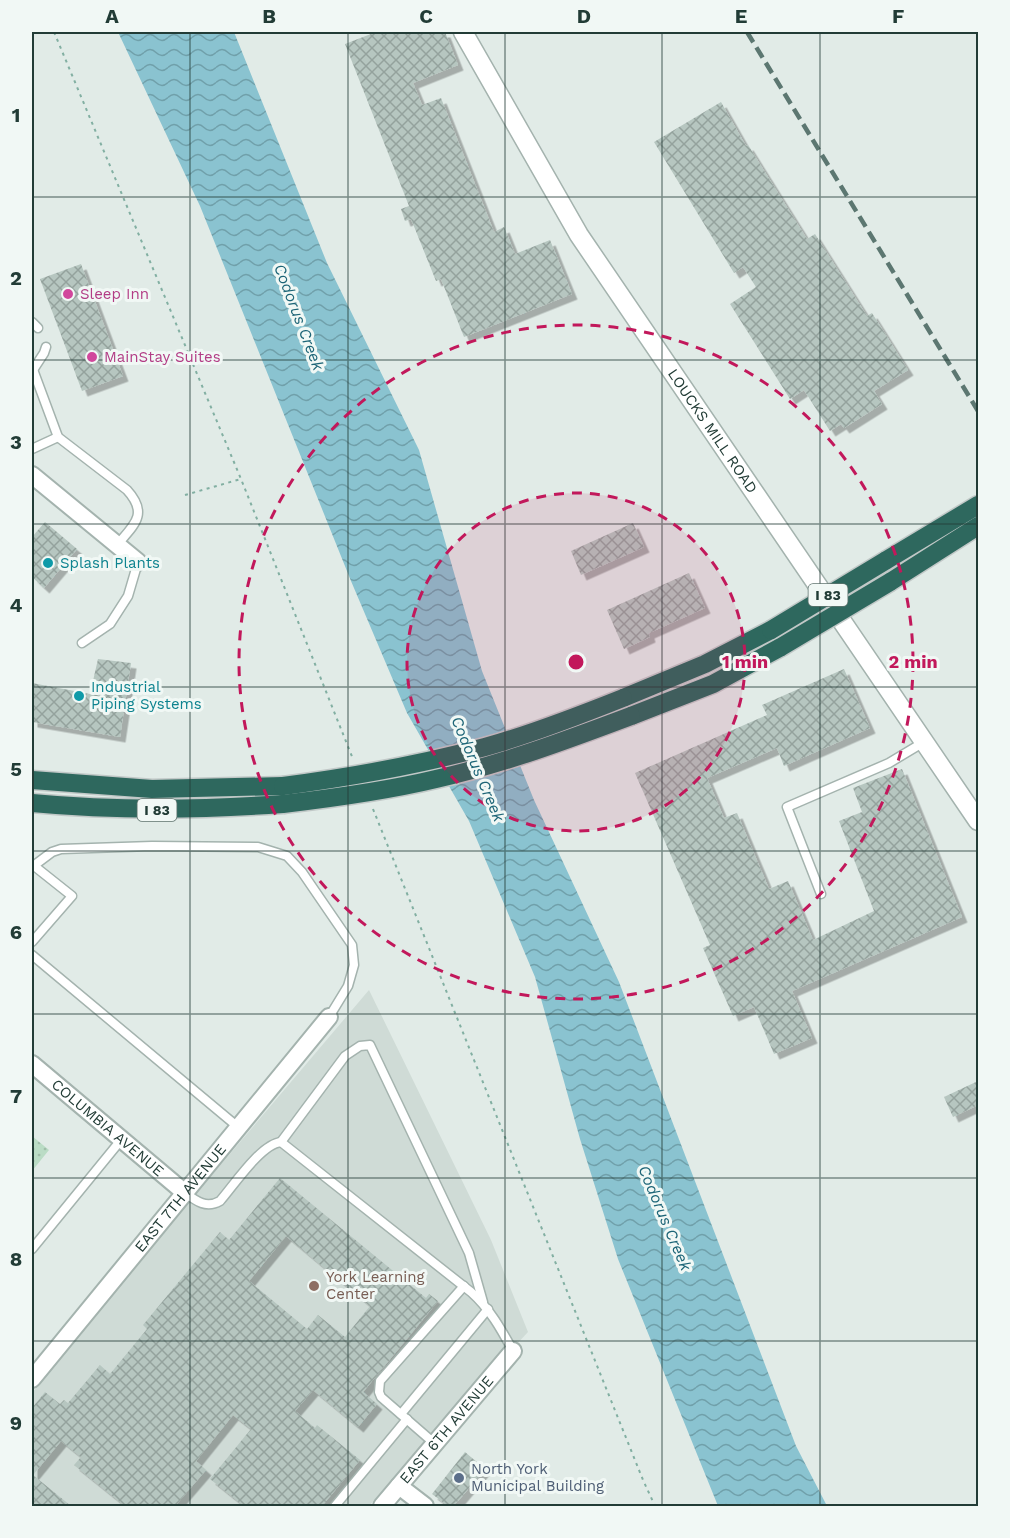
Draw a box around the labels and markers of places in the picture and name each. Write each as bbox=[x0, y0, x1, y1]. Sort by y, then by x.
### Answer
place label: Sleep Inn bbox=[80, 285, 149, 303]
marker: Sleep Inn bbox=[61, 287, 75, 301]
place label: MainStay Suites bbox=[104, 348, 221, 366]
marker: MainStay Suites bbox=[85, 350, 99, 364]
place label: Splash Plants bbox=[60, 554, 160, 572]
marker: Splash Plants bbox=[41, 556, 55, 570]
centre of rings bbox=[566, 652, 586, 672]
place label: Industrial Piping Systems bbox=[91, 678, 202, 713]
marker: Industrial Piping Systems bbox=[72, 689, 86, 703]
place label: York Learning Center bbox=[326, 1268, 424, 1303]
marker: York Learning Center bbox=[307, 1279, 321, 1293]
place label: North York Municipal Building bbox=[471, 1460, 604, 1495]
marker: North York Municipal Building bbox=[452, 1471, 466, 1485]

